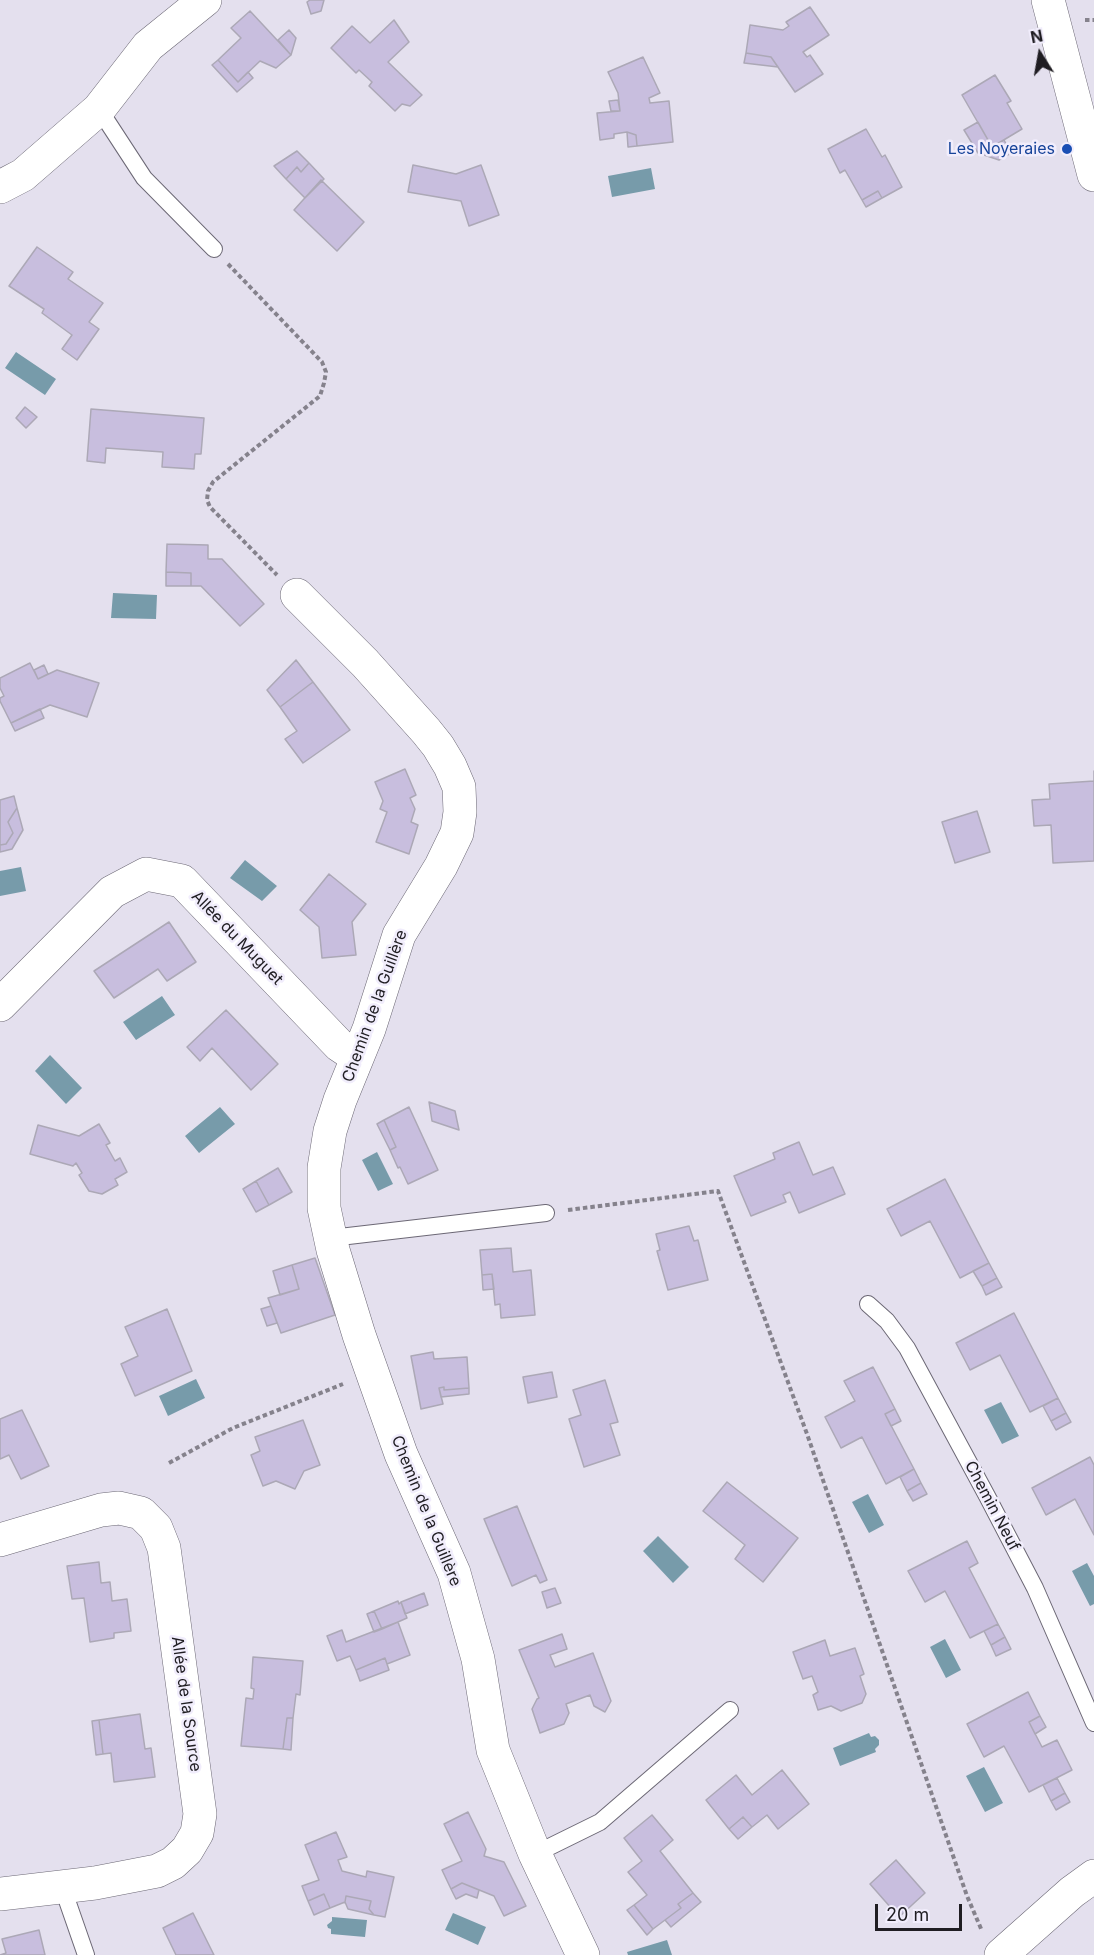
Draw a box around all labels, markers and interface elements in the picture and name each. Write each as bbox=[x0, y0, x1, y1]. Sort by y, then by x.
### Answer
north arrow bbox=[1010, 24, 1070, 84]
text: N bbox=[1029, 25, 1044, 47]
place label: Les Noyeraies bbox=[948, 139, 1055, 159]
marker: Les Noyeraies bbox=[1060, 142, 1074, 156]
street label: Allée du Muguet bbox=[187, 887, 287, 989]
street label: Chemin de la Guillère bbox=[338, 927, 412, 1085]
street label: Chemin de la Guillère bbox=[387, 1433, 465, 1589]
street label: Chemin Neuf bbox=[960, 1458, 1024, 1554]
street label: Allée de la Source bbox=[167, 1635, 205, 1773]
scale bar bbox=[878, 1892, 965, 1930]
text: 20 m bbox=[886, 1904, 929, 1925]

